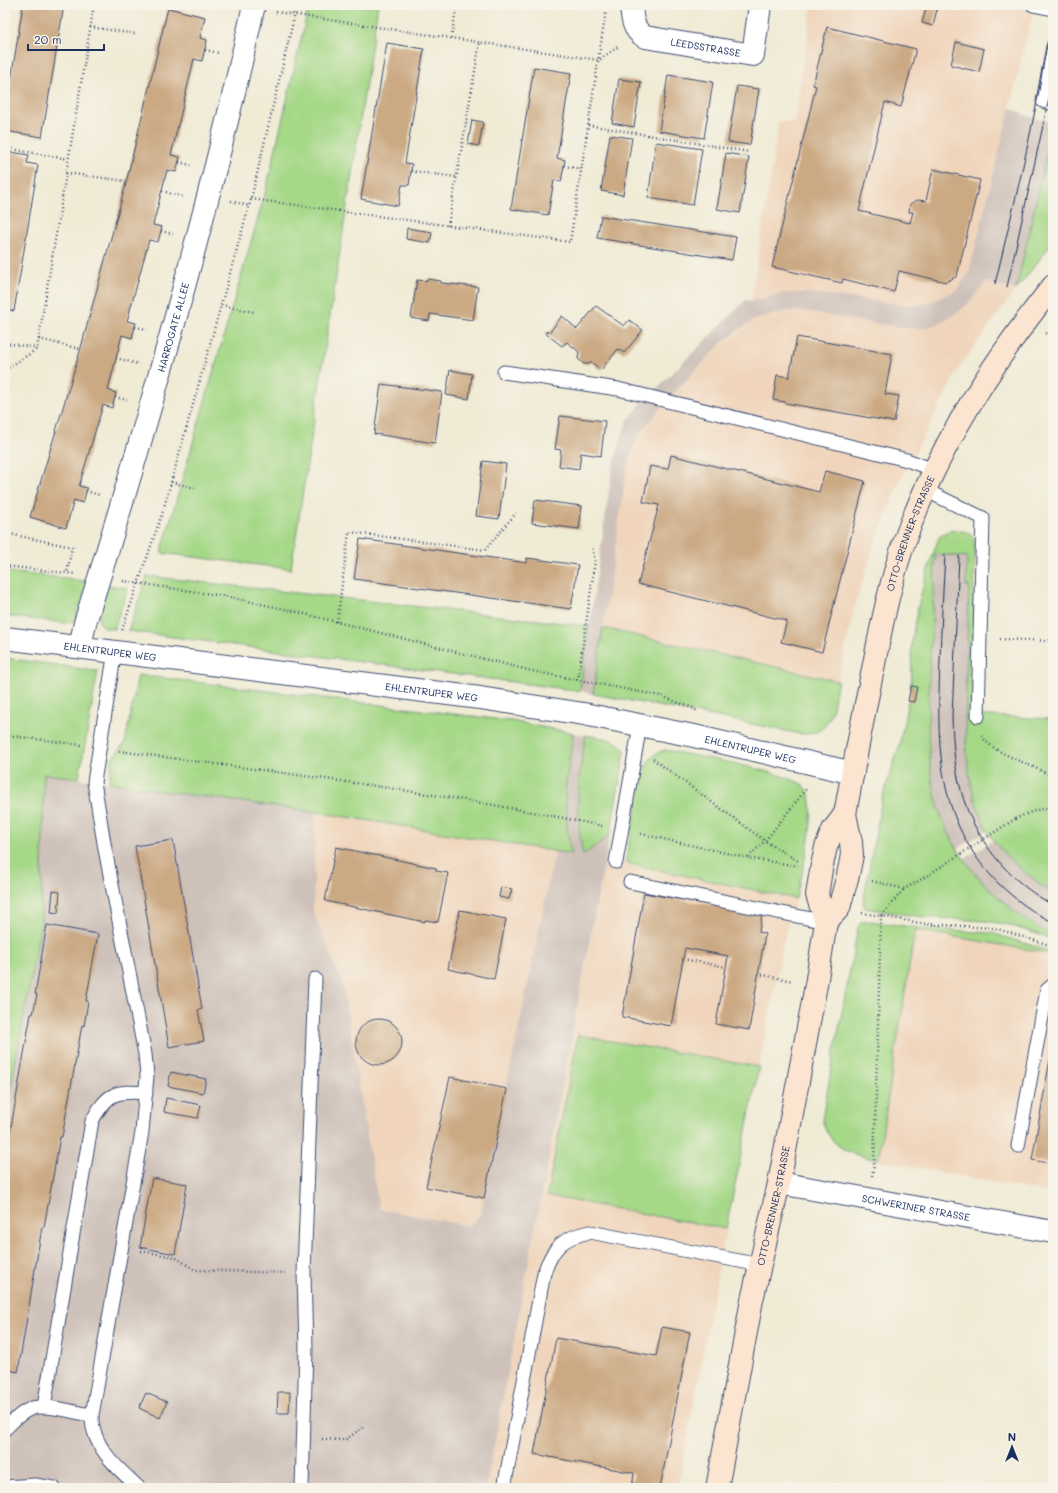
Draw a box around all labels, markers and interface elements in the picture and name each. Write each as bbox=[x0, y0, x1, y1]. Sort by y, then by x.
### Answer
scale bar bbox=[28, 26, 104, 52]
text: 20 m bbox=[34, 31, 62, 47]
street label: LEEDSSTRASSE bbox=[669, 34, 742, 60]
street label: HARROGATE ALLEE bbox=[154, 281, 192, 374]
street label: OTTO-BRENNER-STRASSE bbox=[883, 473, 938, 593]
street label: EHLENTRUPER WEG bbox=[63, 638, 158, 664]
street label: EHLENTRUPER WEG bbox=[384, 679, 479, 705]
street label: EHLENTRUPER WEG bbox=[703, 732, 798, 767]
street label: OTTO-BRENNER-STRASSE bbox=[753, 1144, 793, 1267]
street label: SCHWERINER STRASSE bbox=[861, 1191, 971, 1224]
north arrow bbox=[992, 1427, 1032, 1467]
text: N bbox=[1008, 1429, 1016, 1444]

